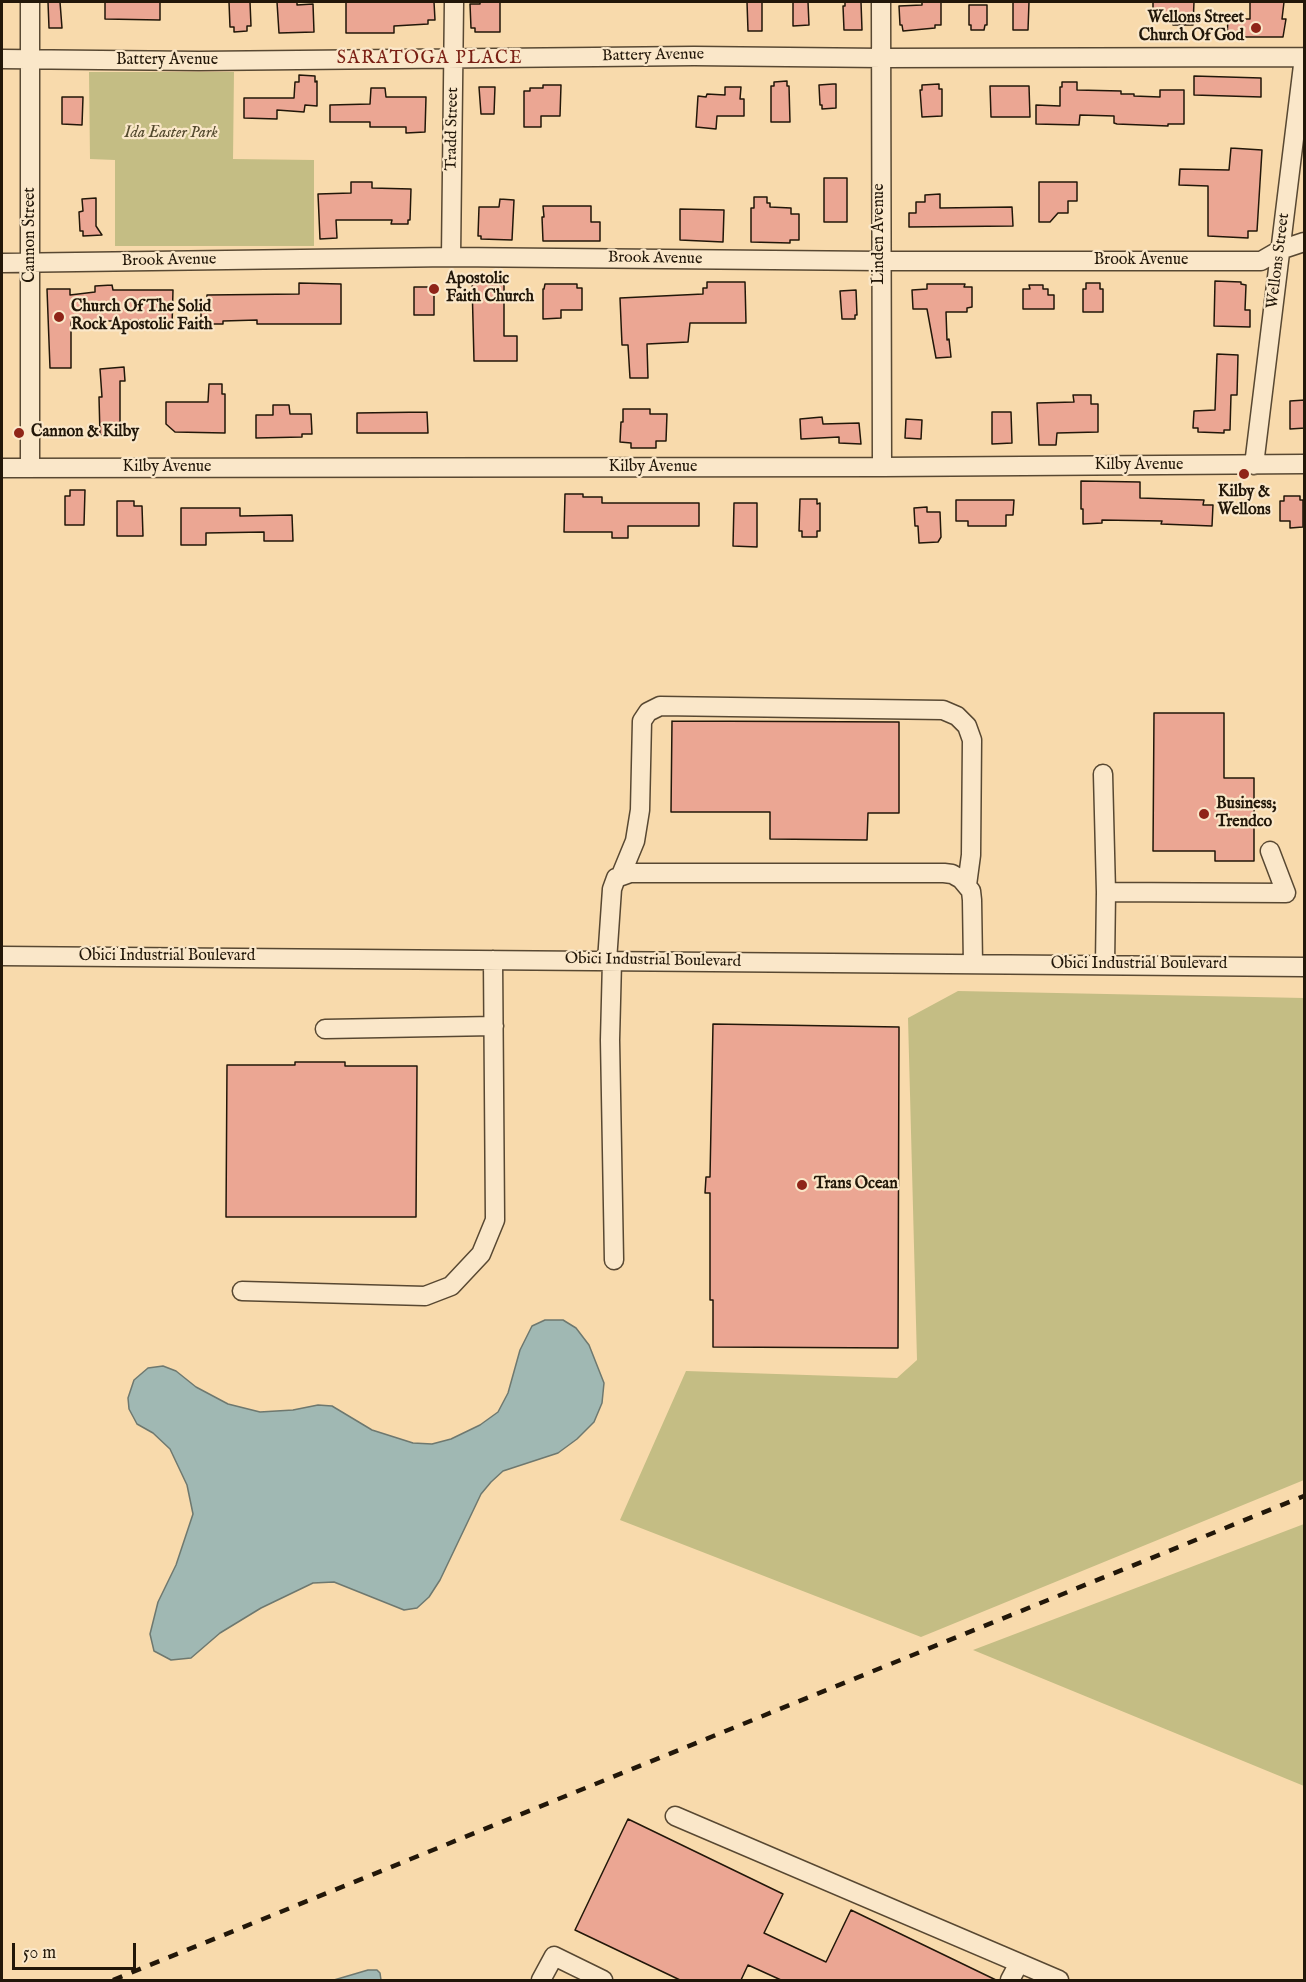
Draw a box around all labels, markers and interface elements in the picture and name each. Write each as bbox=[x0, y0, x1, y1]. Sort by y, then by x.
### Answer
place label: Wellons Street Church Of God bbox=[1139, 9, 1244, 47]
marker: Wellons Street Church Of God bbox=[1249, 21, 1263, 35]
street label: Battery Avenue bbox=[602, 46, 704, 66]
district label: SARATOGA PLACE bbox=[337, 48, 523, 70]
street label: Battery Avenue bbox=[116, 51, 218, 71]
street label: Tradd Street bbox=[443, 87, 463, 171]
park label: Ida Easter Park bbox=[124, 124, 218, 144]
street label: Linden Avenue bbox=[870, 184, 890, 284]
street label: Cannon Street bbox=[21, 187, 41, 283]
street label: Wellons Street bbox=[1264, 212, 1294, 310]
street label: Brook Avenue bbox=[608, 249, 702, 269]
street label: Brook Avenue bbox=[122, 251, 216, 271]
street label: Brook Avenue bbox=[1094, 251, 1188, 271]
place label: Apostolic Faith Church bbox=[446, 270, 534, 308]
marker: Apostolic Faith Church bbox=[427, 282, 441, 296]
place label: Church Of The Solid Rock Apostolic Faith bbox=[71, 298, 212, 336]
marker: Church Of The Solid Rock Apostolic Faith bbox=[52, 310, 66, 324]
place label: Cannon & Kilby bbox=[31, 423, 139, 443]
marker: Cannon & Kilby bbox=[12, 426, 26, 440]
street label: Kilby Avenue bbox=[1095, 456, 1183, 476]
street label: Kilby Avenue bbox=[123, 458, 211, 478]
street label: Kilby Avenue bbox=[609, 458, 697, 478]
marker: Kilby & Wellons bbox=[1237, 467, 1251, 481]
place label: Kilby & Wellons bbox=[1217, 483, 1271, 521]
place label: Business; Trendco bbox=[1216, 795, 1276, 833]
marker: Business; Trendco bbox=[1197, 807, 1211, 821]
street label: Obici Industrial Boulevard bbox=[79, 947, 255, 967]
street label: Obici Industrial Boulevard bbox=[565, 950, 741, 972]
street label: Obici Industrial Boulevard bbox=[1051, 955, 1227, 975]
place label: Trans Ocean bbox=[814, 1175, 898, 1195]
marker: Trans Ocean bbox=[795, 1178, 809, 1192]
scale bar bbox=[15, 1931, 140, 1969]
text: 50 m bbox=[23, 1942, 56, 1965]

